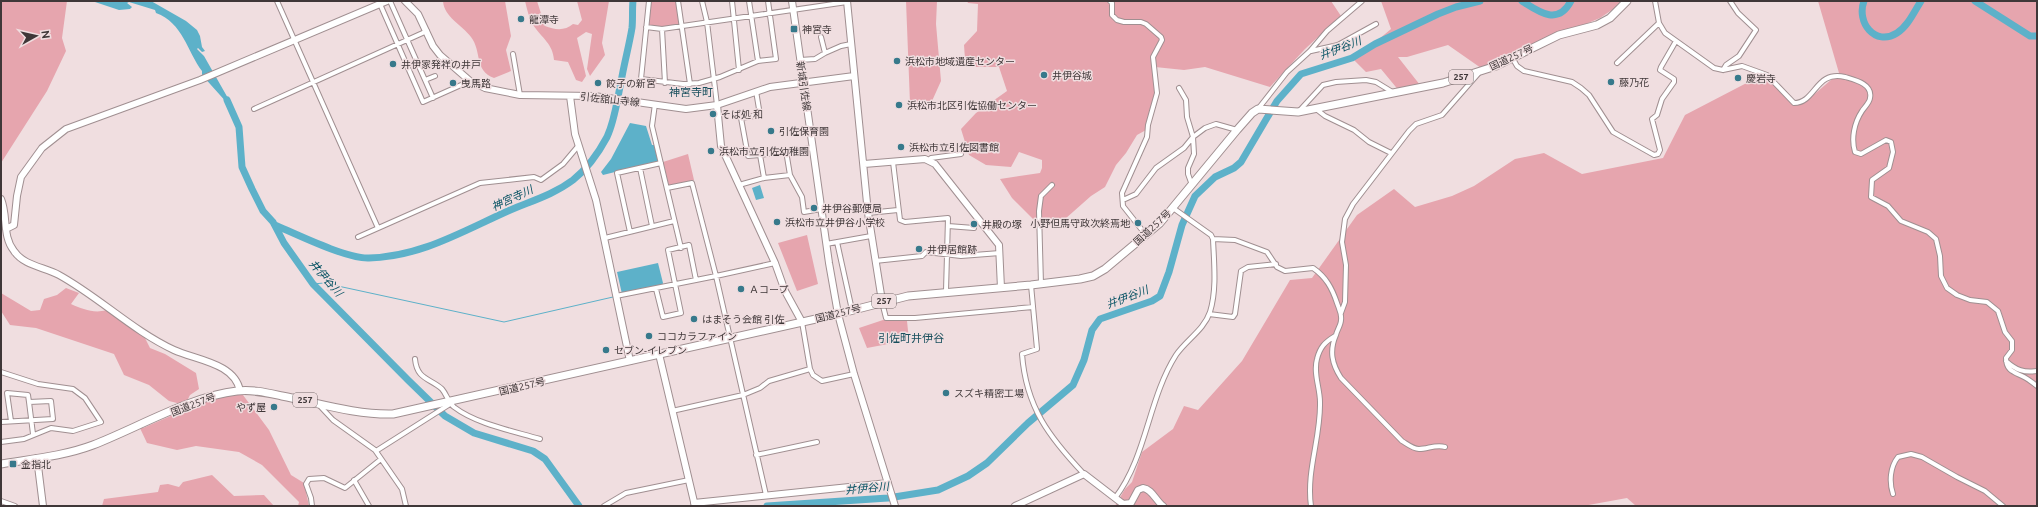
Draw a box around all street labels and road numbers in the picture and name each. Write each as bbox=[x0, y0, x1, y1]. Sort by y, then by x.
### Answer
street label: 国道257号 bbox=[1488, 43, 1535, 72]
street label: 新城引佐線 bbox=[795, 61, 812, 112]
road number: 257 bbox=[1449, 70, 1473, 84]
street label: 引佐舘山寺線 bbox=[580, 91, 640, 108]
street label: 国道257号 bbox=[1131, 207, 1173, 247]
road number: 257 bbox=[872, 294, 896, 308]
street label: 国道257号 bbox=[814, 302, 862, 324]
street label: 国道257号 bbox=[498, 376, 546, 397]
street label: 国道257号 bbox=[169, 391, 217, 418]
road number: 257 bbox=[293, 393, 317, 407]

